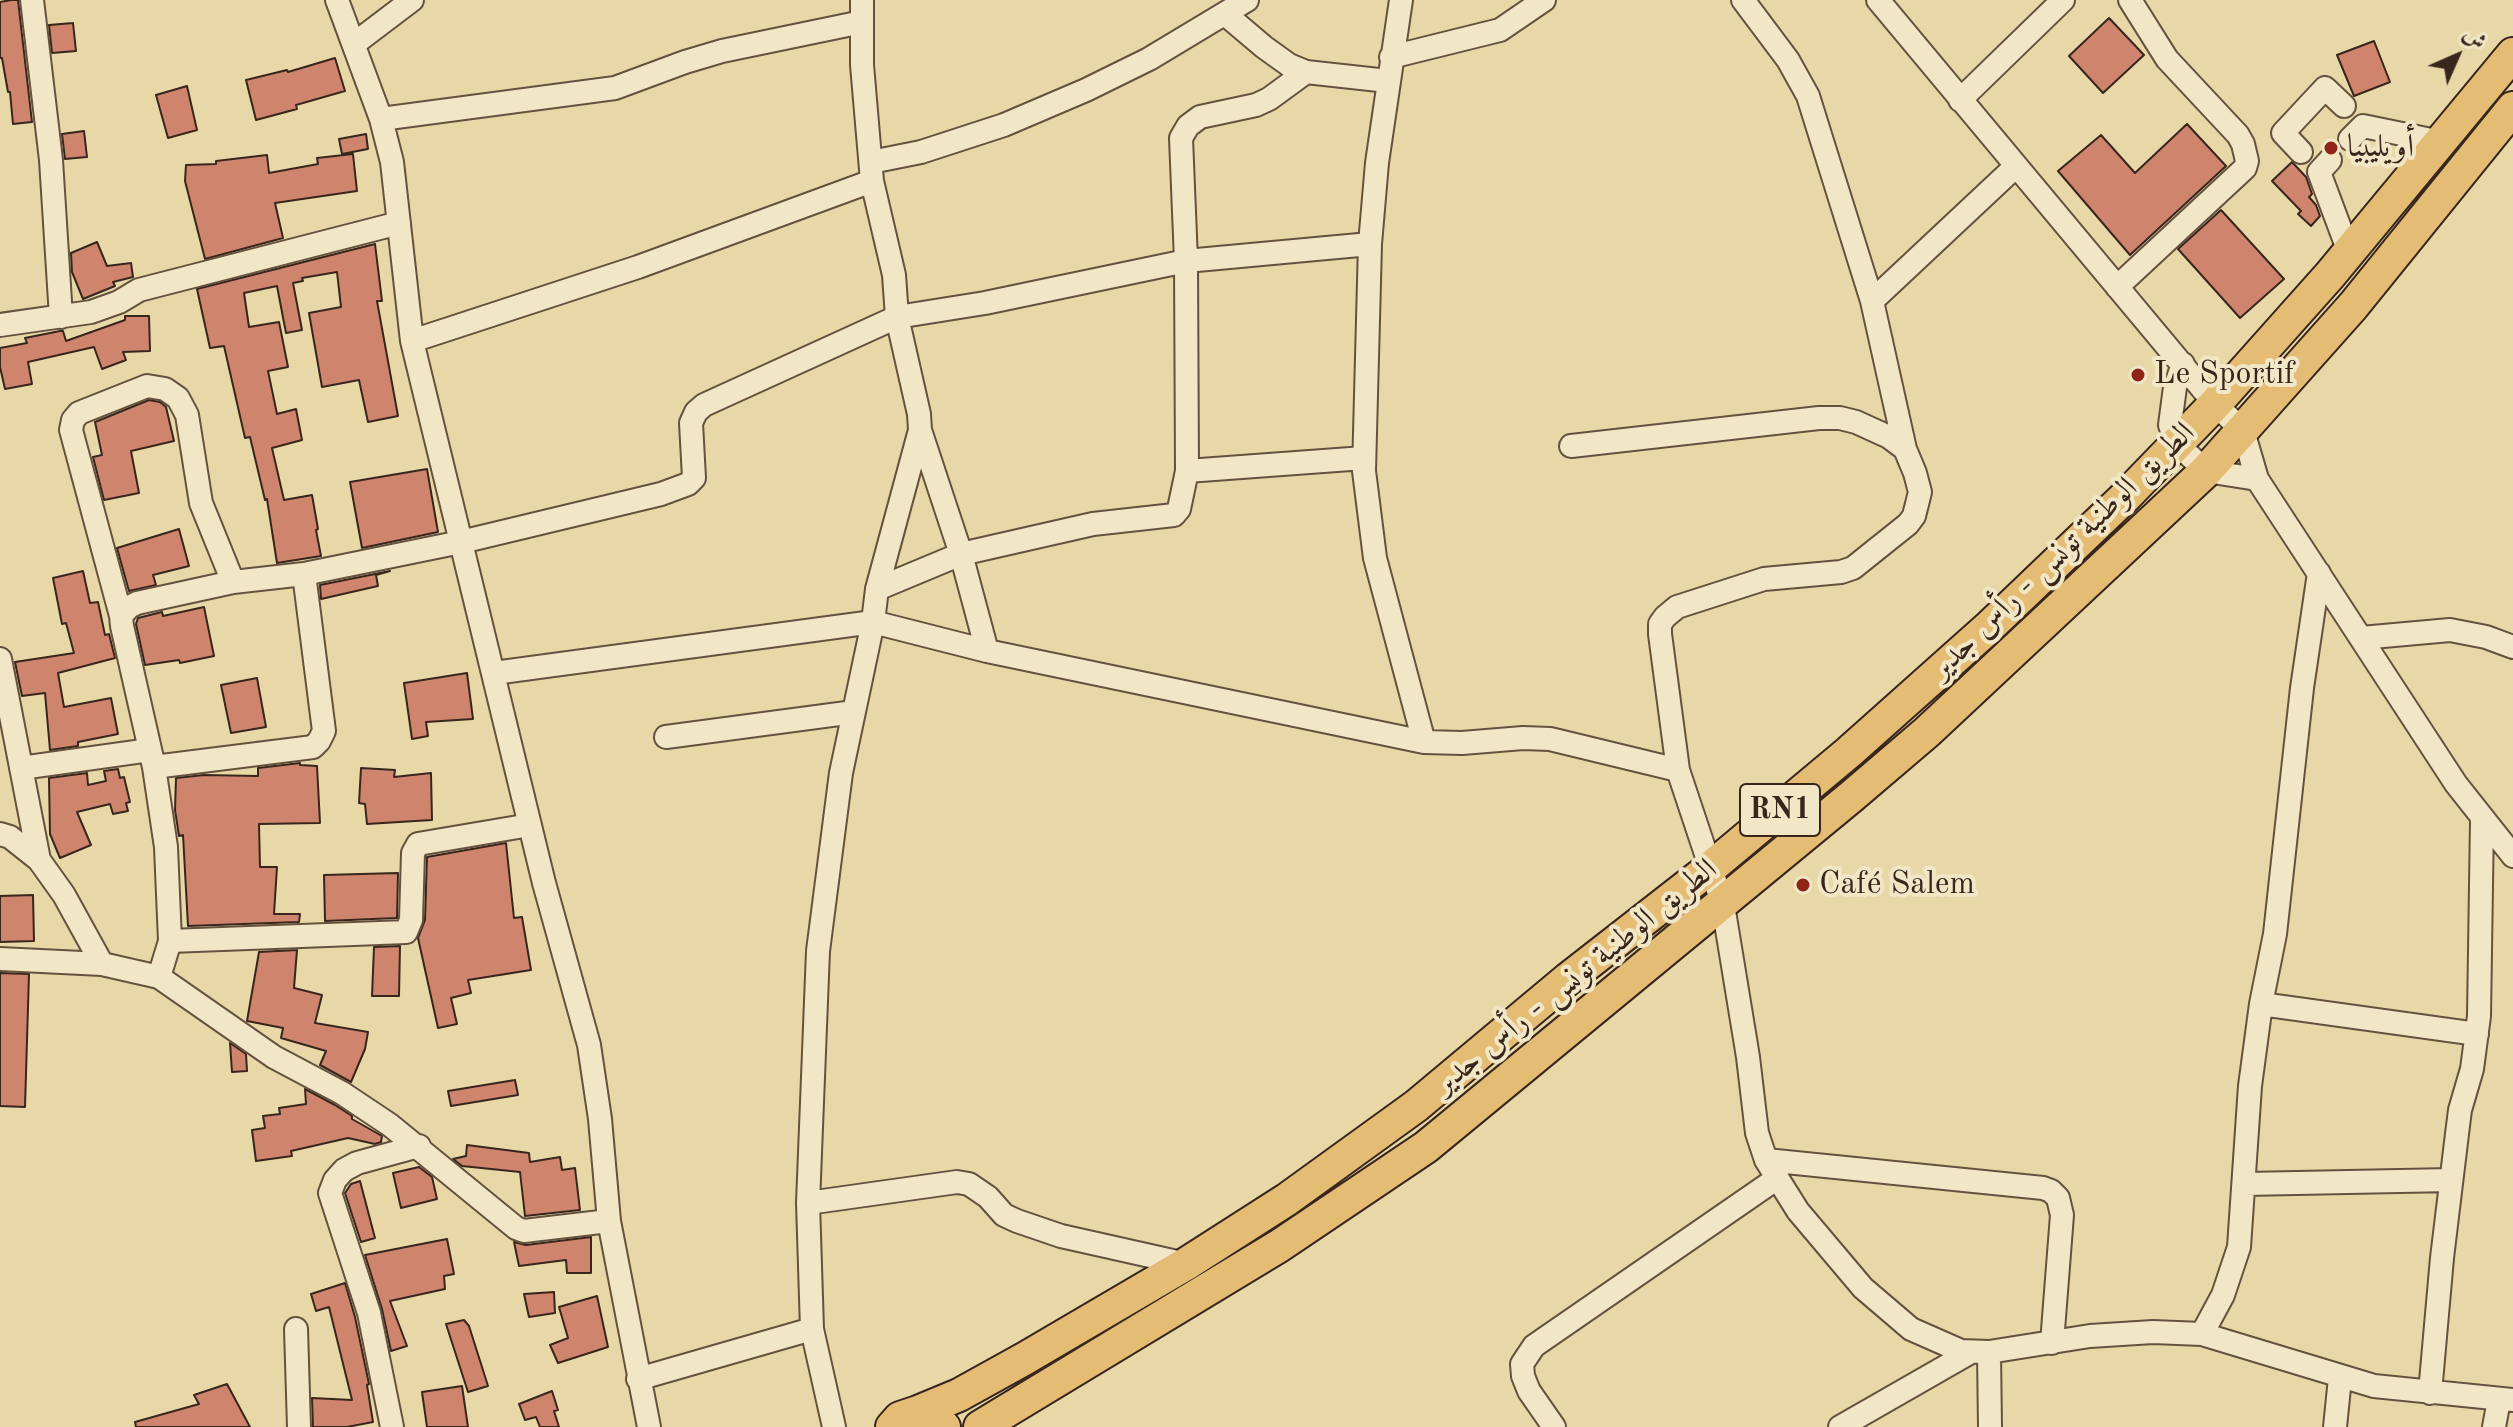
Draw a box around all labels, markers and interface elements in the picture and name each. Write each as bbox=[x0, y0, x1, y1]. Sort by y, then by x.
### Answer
north arrow bbox=[2417, 16, 2497, 96]
text: ش bbox=[2458, 24, 2489, 55]
place label: أويليبيا bbox=[2347, 129, 2414, 167]
marker: أويليبيا bbox=[2322, 139, 2340, 157]
place label: Le Sportif bbox=[2154, 356, 2295, 394]
marker: Le Sportif bbox=[2129, 366, 2147, 384]
street label: الطريق الوطنية تونس - رأس جدير bbox=[1923, 415, 2203, 687]
road number: RN1 bbox=[1740, 784, 1820, 836]
street label: الطريق الوطنية تونس - رأس جدير bbox=[1427, 851, 1725, 1103]
place label: Café Salem bbox=[1819, 866, 1975, 904]
marker: Café Salem bbox=[1794, 876, 1812, 894]

